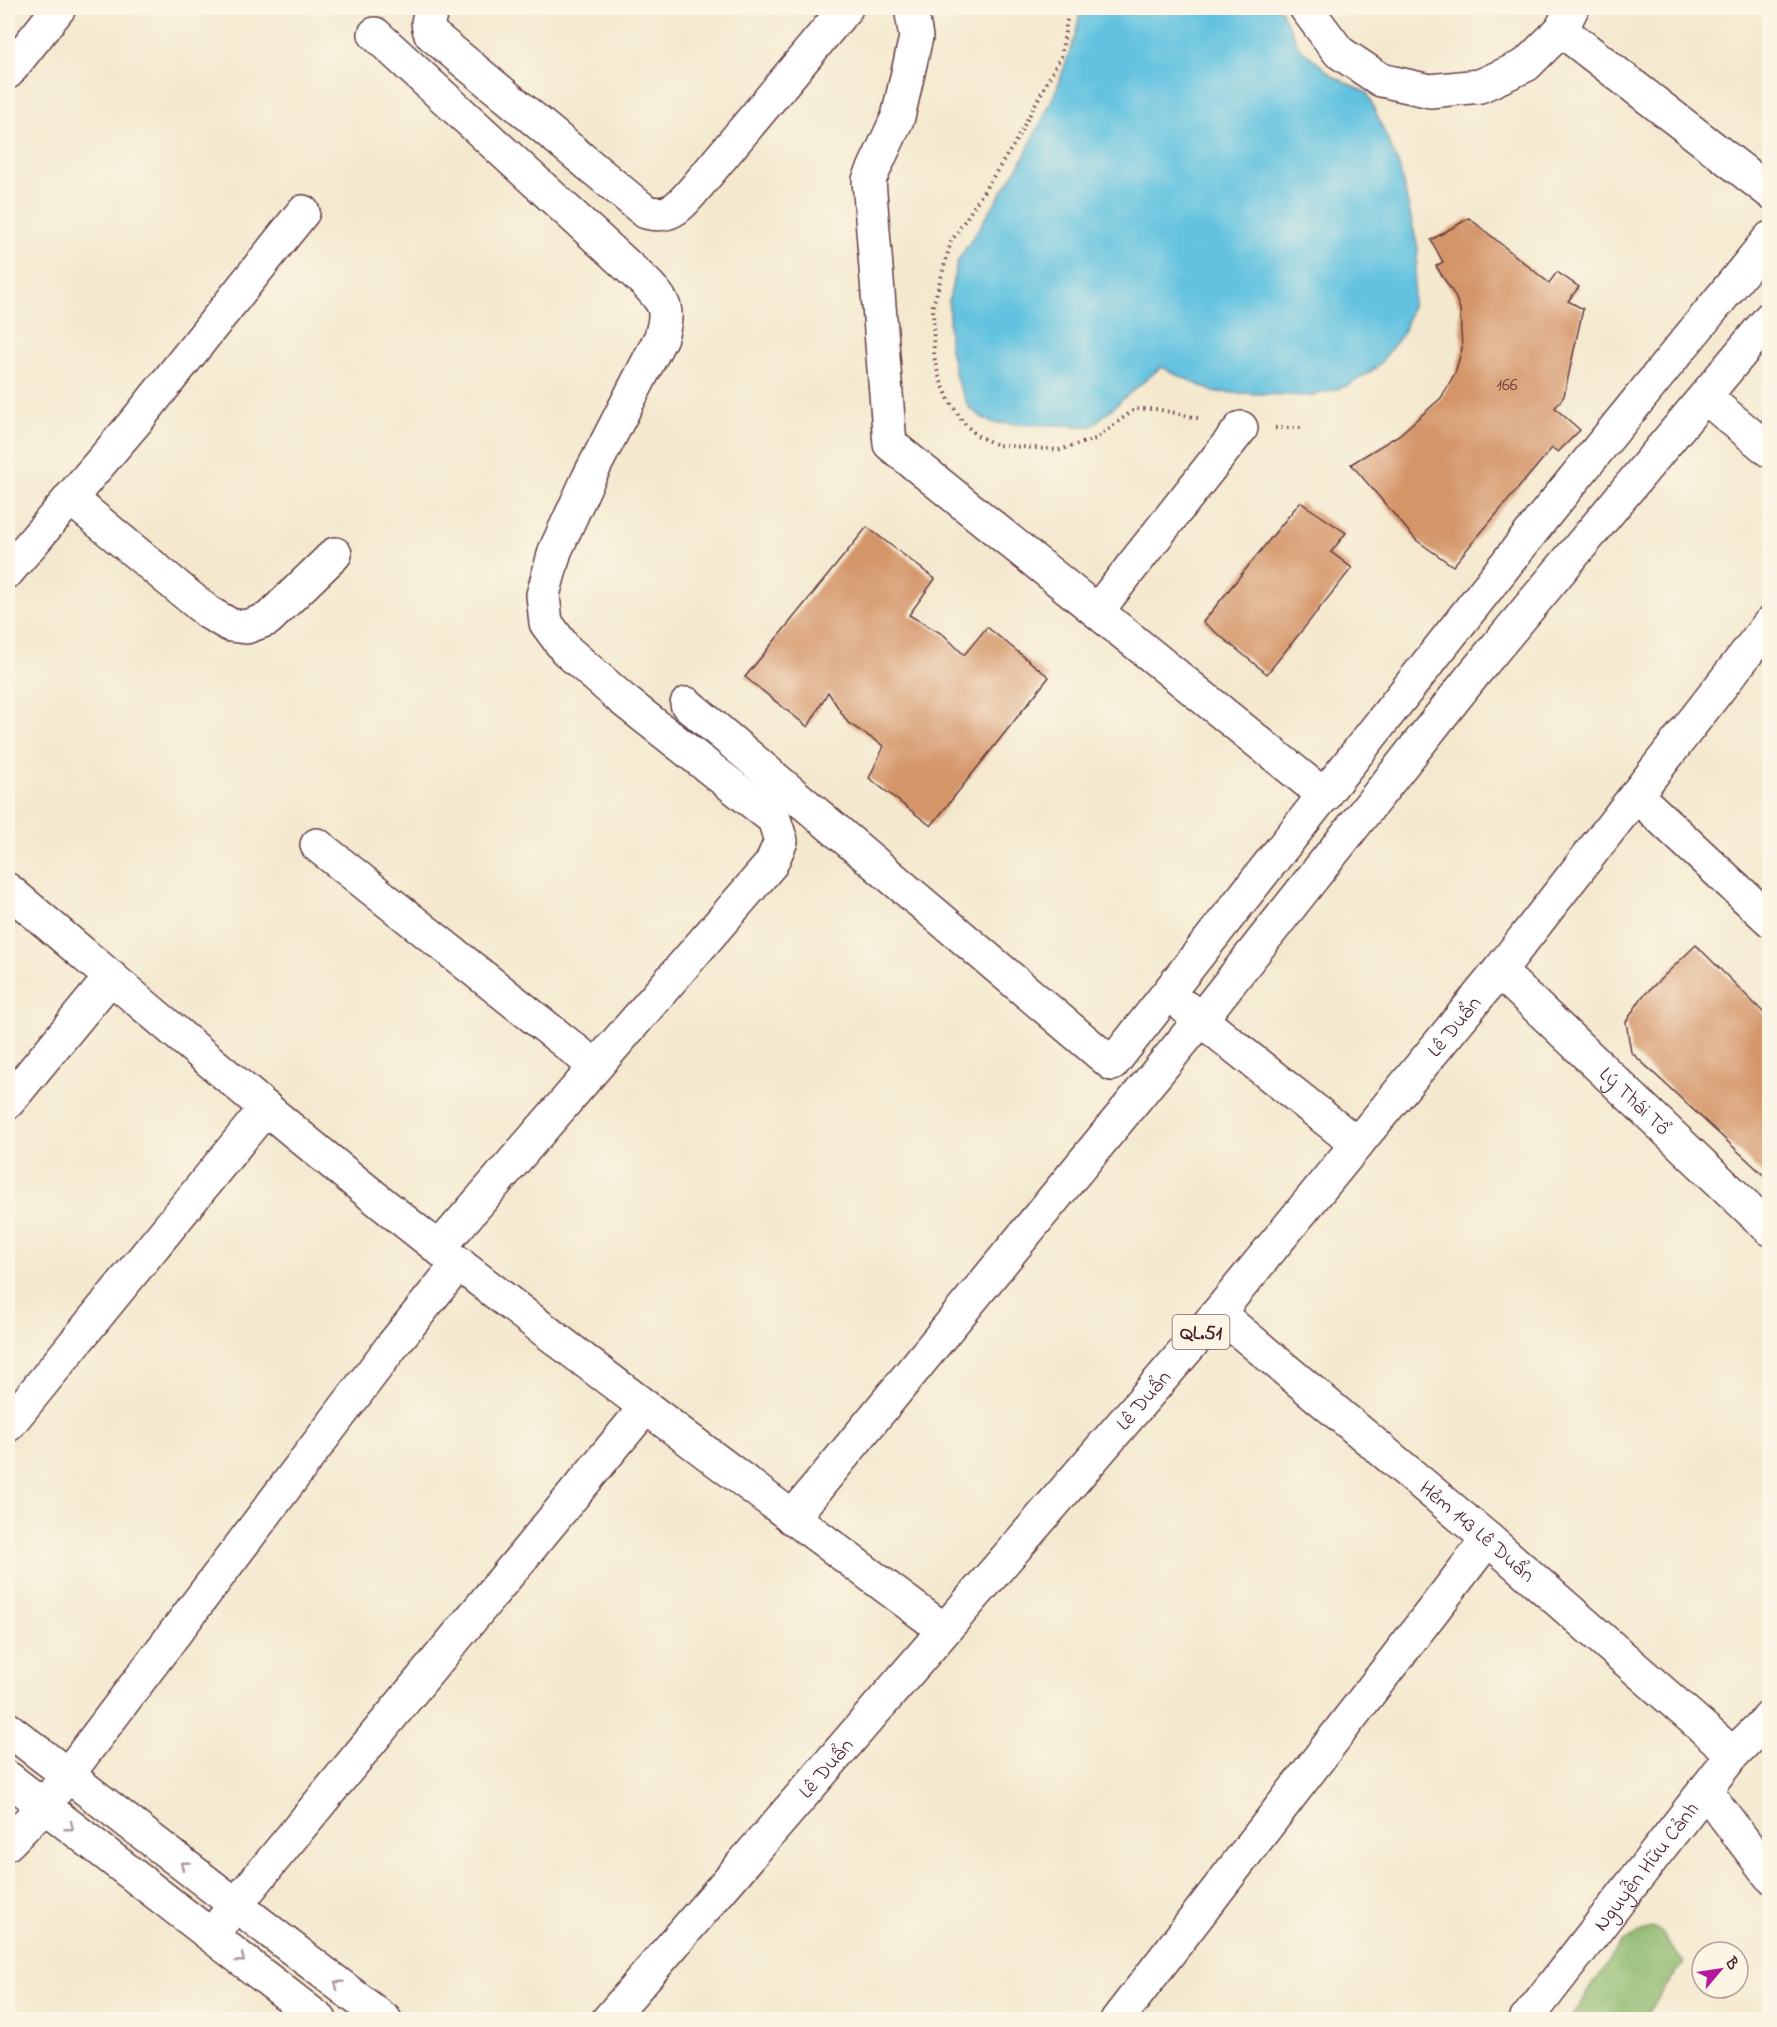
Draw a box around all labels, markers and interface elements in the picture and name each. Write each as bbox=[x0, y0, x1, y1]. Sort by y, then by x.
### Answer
house number: 166 bbox=[1496, 373, 1518, 399]
street label: Lê Duẩn bbox=[1421, 990, 1490, 1065]
street label: Lý Thái Tổ bbox=[1591, 1061, 1676, 1144]
road number: QL.51 bbox=[1172, 1315, 1230, 1349]
street label: Lê Duẩn bbox=[1110, 1364, 1179, 1438]
street label: Hẻm 143 Lê Duẩn bbox=[1412, 1474, 1541, 1591]
street label: Lê Duẩn bbox=[792, 1732, 862, 1806]
street label: Nguyễn Hữu Cảnh bbox=[1587, 1796, 1707, 1938]
one-way arrow bbox=[64, 1819, 75, 1830]
one-way arrow bbox=[179, 1861, 190, 1872]
north arrow bbox=[1690, 1940, 1750, 2000]
one-way arrow bbox=[235, 1951, 246, 1962]
text: B bbox=[1718, 1952, 1745, 1974]
one-way arrow bbox=[334, 1980, 345, 1991]

